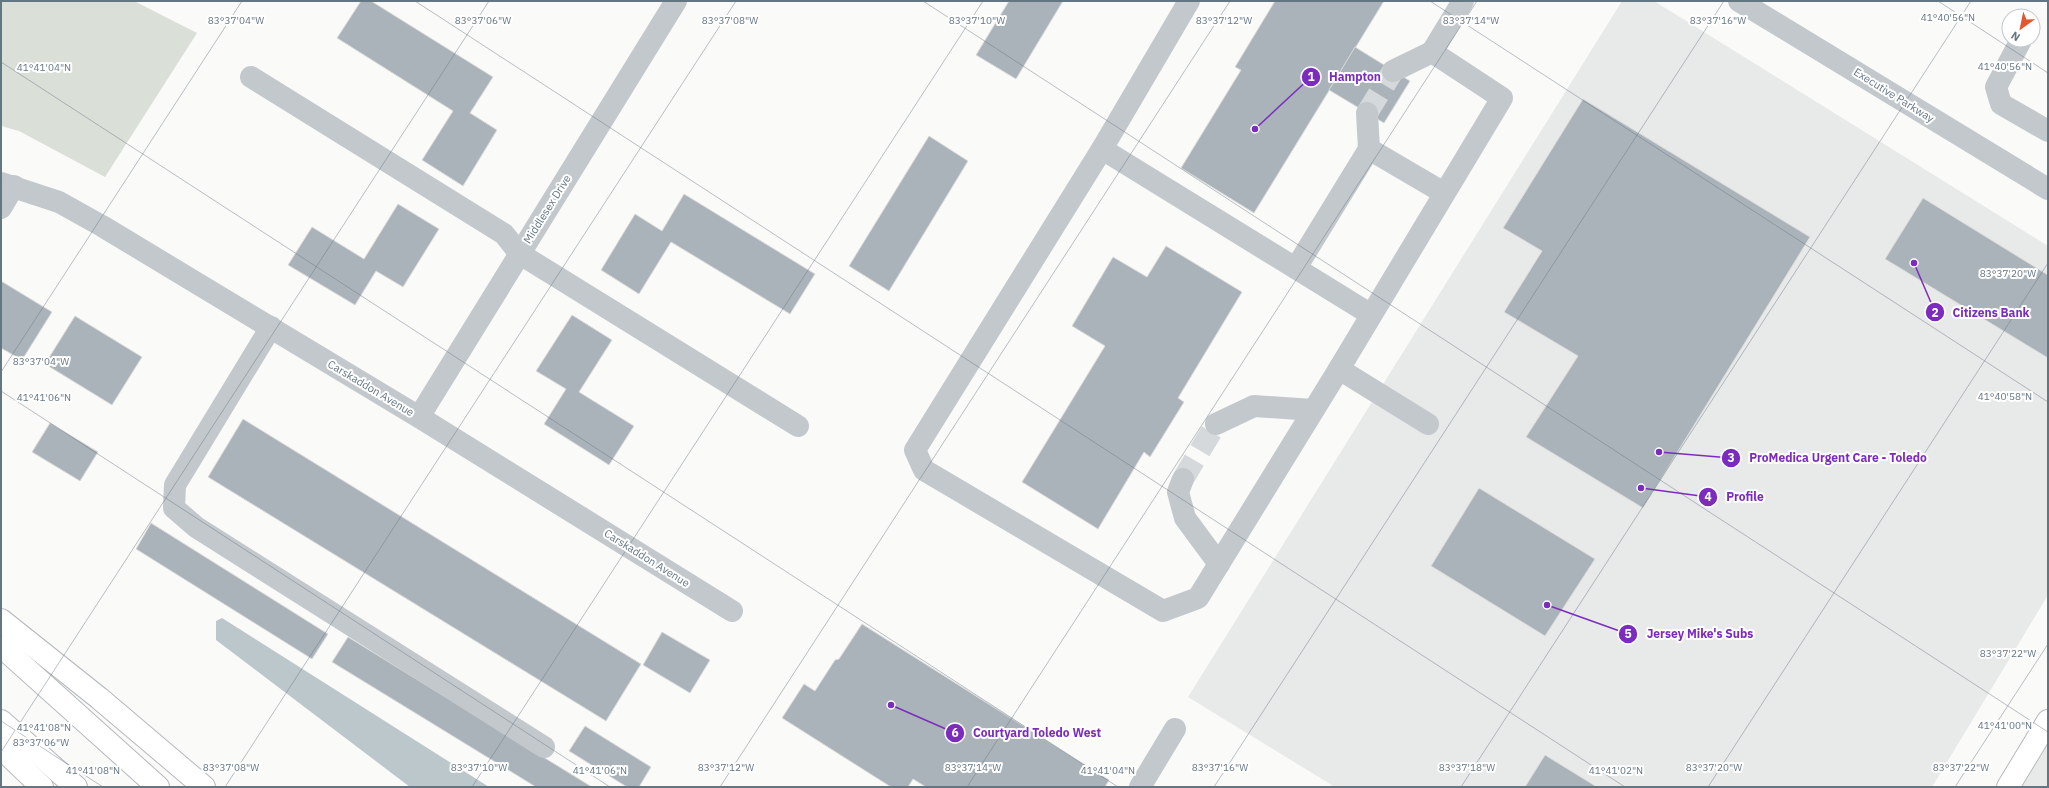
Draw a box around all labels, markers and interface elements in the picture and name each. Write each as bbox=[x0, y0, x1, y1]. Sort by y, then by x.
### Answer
north arrow bbox=[2001, 8, 2041, 48]
text: 41°40'56"N bbox=[1921, 11, 1975, 24]
text: 83°37'04"W bbox=[208, 14, 264, 27]
text: 83°37'06"W bbox=[455, 14, 511, 27]
text: 83°37'08"W bbox=[702, 14, 758, 27]
text: 83°37'10"W bbox=[949, 14, 1005, 27]
text: 83°37'12"W bbox=[1196, 14, 1252, 27]
text: 83°37'14"W bbox=[1443, 14, 1499, 27]
text: 83°37'16"W bbox=[1690, 14, 1746, 27]
text: N bbox=[2008, 28, 2023, 44]
text: 41°40'56"N bbox=[1978, 60, 2032, 73]
text: 41°41'04"N bbox=[17, 61, 71, 74]
callout: Hampton bbox=[1301, 65, 1389, 89]
street label: Executive Parkway bbox=[1851, 65, 1937, 126]
text: 1 bbox=[1307, 69, 1315, 84]
text: Hampton bbox=[1329, 69, 1381, 84]
street label: Middlesex Drive bbox=[520, 172, 574, 246]
text: 83°37'20"W bbox=[1980, 267, 2036, 280]
callout: Citizens Bank bbox=[1925, 300, 2038, 324]
text: 2 bbox=[1931, 305, 1939, 320]
text: Citizens Bank bbox=[1952, 305, 2030, 320]
text: 83°37'04"W bbox=[13, 355, 69, 368]
street label: Carskaddon Avenue bbox=[325, 357, 417, 419]
text: 41°40'58"N bbox=[1978, 390, 2032, 403]
text: 41°41'06"N bbox=[17, 391, 71, 404]
callout: ProMedica Urgent Care - Toledo bbox=[1721, 446, 1934, 470]
text: 3 bbox=[1727, 450, 1735, 465]
text: ProMedica Urgent Care - Toledo bbox=[1749, 450, 1927, 465]
callout: Profile bbox=[1698, 485, 1771, 509]
text: 4 bbox=[1704, 489, 1712, 504]
text: Profile bbox=[1726, 489, 1764, 504]
street label: Carskaddon Avenue bbox=[602, 526, 692, 590]
callout: Jersey Mike's Subs bbox=[1618, 622, 1761, 646]
text: 5 bbox=[1624, 626, 1632, 641]
text: Jersey Mike's Subs bbox=[1647, 626, 1753, 641]
text: 83°37'22"W bbox=[1980, 647, 2036, 660]
text: 41°41'00"N bbox=[1978, 719, 2032, 732]
text: 41°41'08"N bbox=[17, 721, 71, 734]
callout: Courtyard Toledo West bbox=[945, 721, 1109, 745]
text: 6 bbox=[951, 725, 959, 740]
text: Courtyard Toledo West bbox=[973, 725, 1101, 740]
text: 83°37'06"W bbox=[13, 736, 69, 749]
text: 83°37'08"W bbox=[203, 761, 259, 774]
text: 83°37'10"W bbox=[451, 761, 507, 774]
text: 83°37'12"W bbox=[698, 761, 754, 774]
text: 83°37'14"W bbox=[945, 761, 1001, 774]
text: 83°37'16"W bbox=[1192, 761, 1248, 774]
text: 83°37'18"W bbox=[1439, 761, 1495, 774]
text: 83°37'20"W bbox=[1686, 761, 1742, 774]
text: 83°37'22"W bbox=[1933, 761, 1989, 774]
text: 41°41'08"N bbox=[66, 764, 120, 777]
text: 41°41'06"N bbox=[573, 764, 627, 777]
text: 41°41'04"N bbox=[1081, 764, 1135, 777]
text: 41°41'02"N bbox=[1589, 764, 1643, 777]

